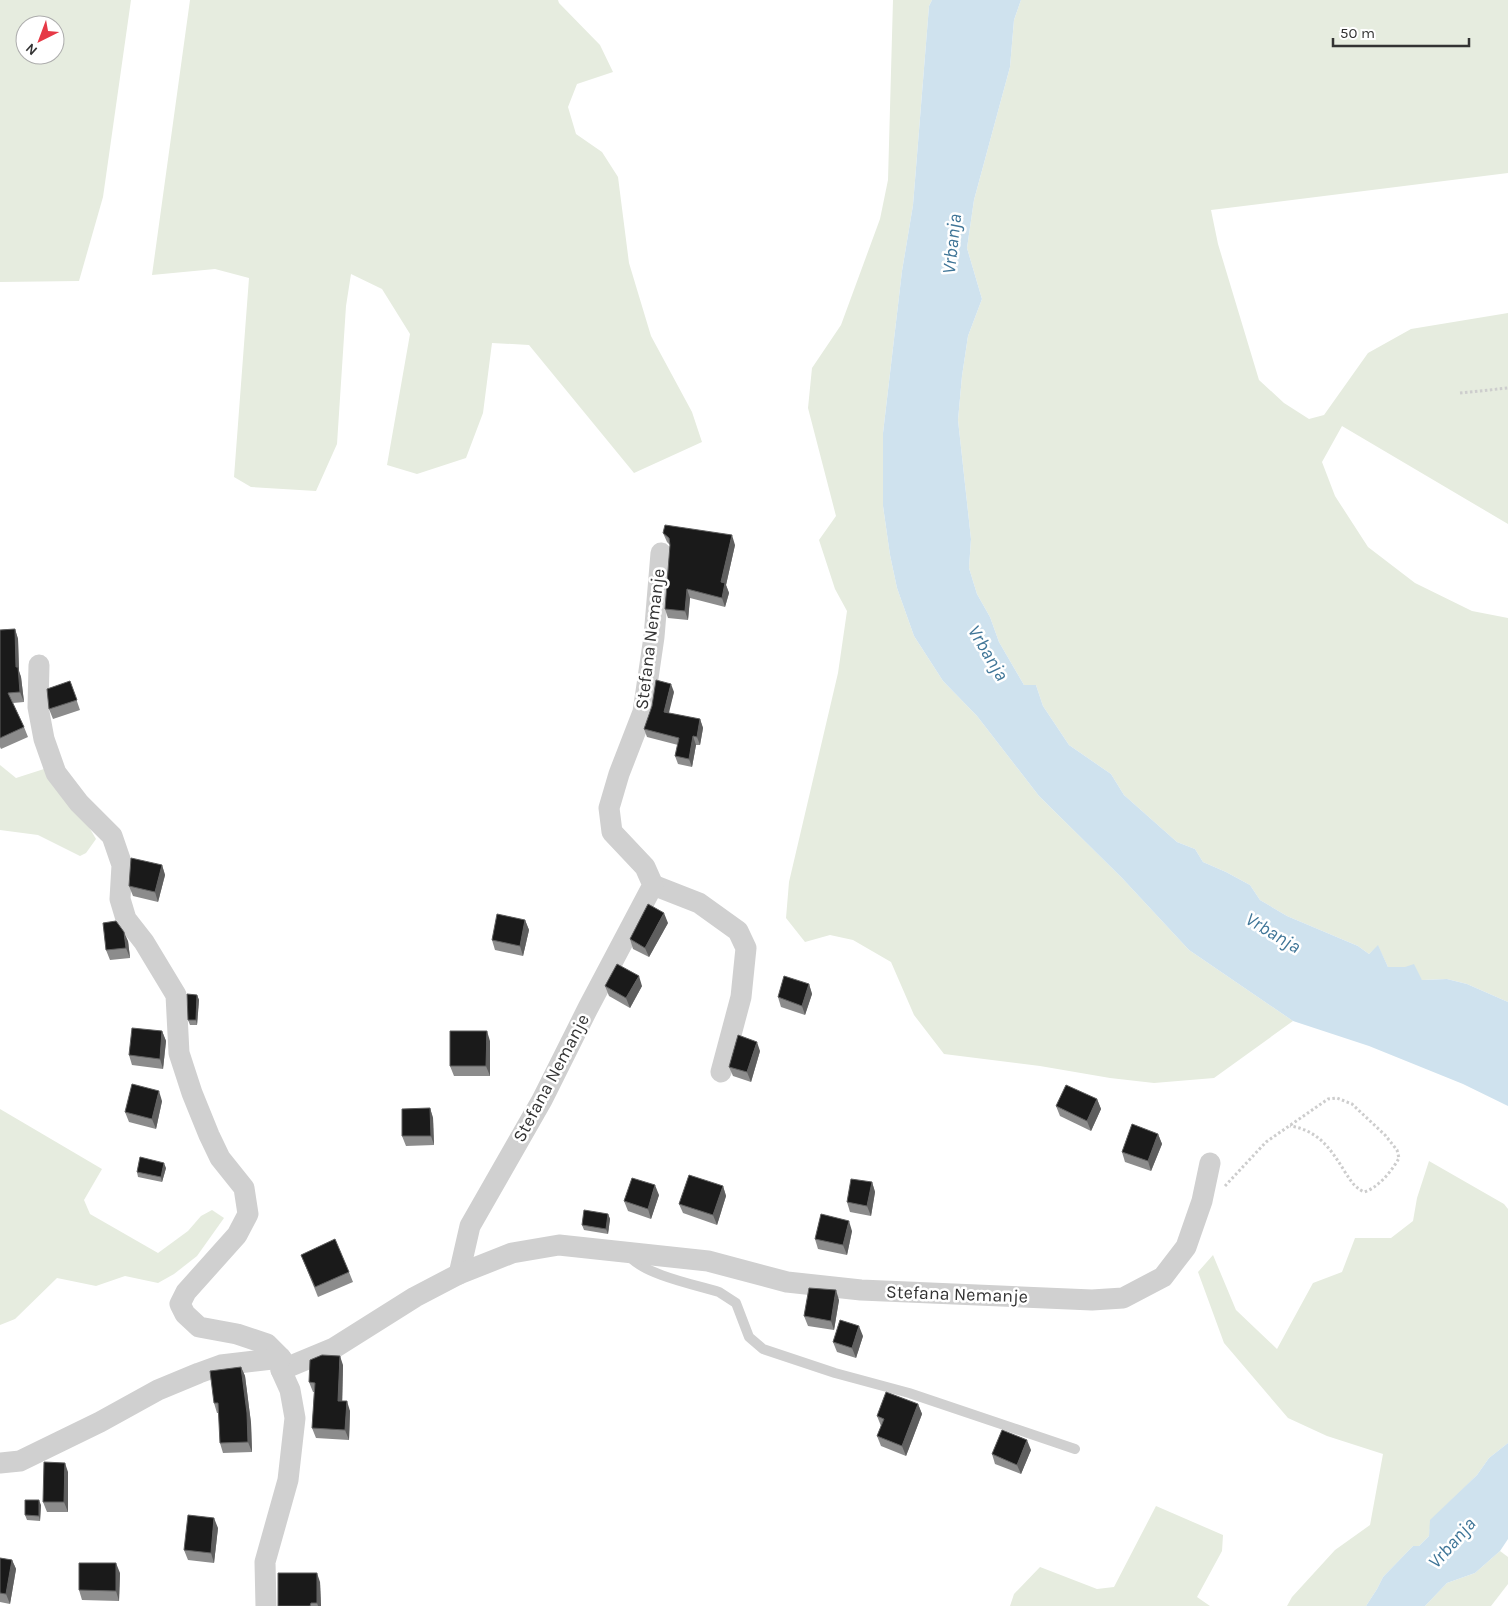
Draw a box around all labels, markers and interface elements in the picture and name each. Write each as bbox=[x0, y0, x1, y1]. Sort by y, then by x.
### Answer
north arrow bbox=[15, 15, 65, 65]
scale bar bbox=[1333, 15, 1469, 47]
text: 50 m bbox=[1340, 24, 1375, 42]
text: N bbox=[22, 40, 41, 59]
water label: Vrbanja bbox=[938, 213, 966, 275]
street label: Stefana Nemanje bbox=[630, 567, 670, 711]
water label: Vrbanja bbox=[963, 621, 1013, 685]
water label: Vrbanja bbox=[1241, 908, 1305, 958]
street label: Stefana Nemanje bbox=[508, 1010, 594, 1146]
street label: Stefana Nemanje bbox=[886, 1281, 1028, 1307]
water label: Vrbanja bbox=[1424, 1513, 1480, 1573]

